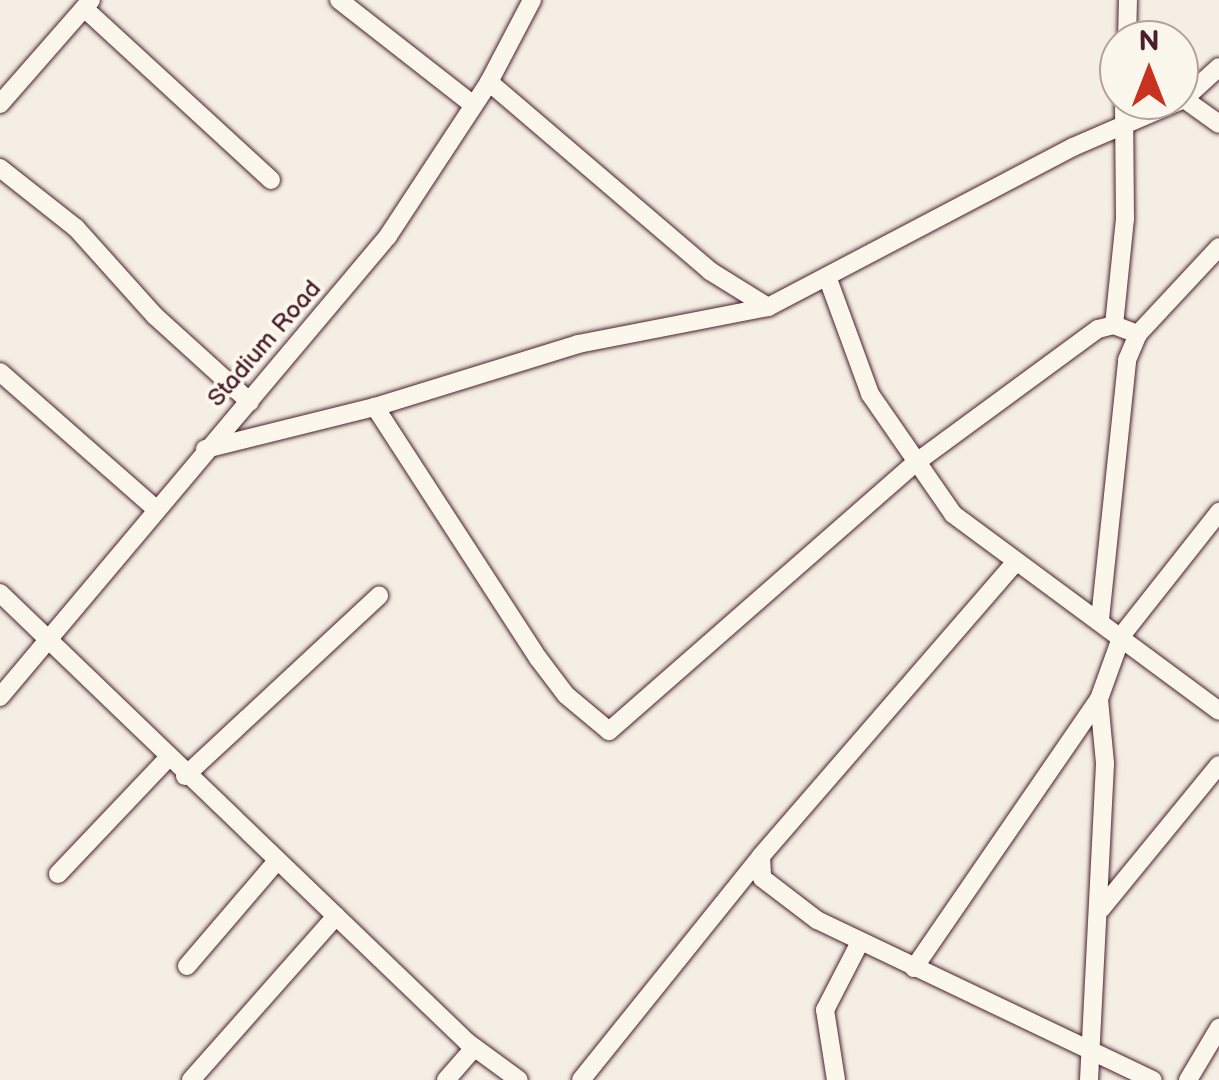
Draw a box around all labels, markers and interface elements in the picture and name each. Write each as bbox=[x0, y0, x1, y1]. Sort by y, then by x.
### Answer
north arrow bbox=[1099, 20, 1199, 120]
text: N bbox=[1138, 25, 1160, 58]
street label: Stadium Road bbox=[202, 274, 328, 414]

